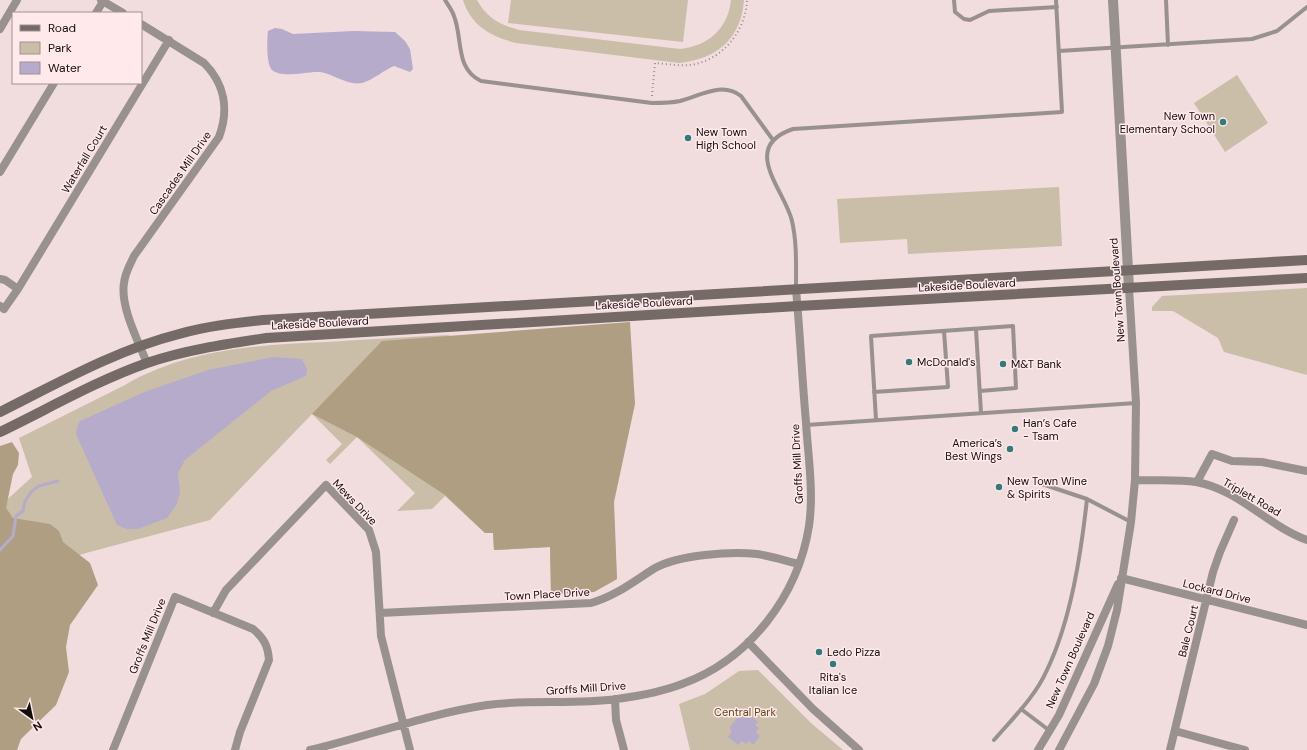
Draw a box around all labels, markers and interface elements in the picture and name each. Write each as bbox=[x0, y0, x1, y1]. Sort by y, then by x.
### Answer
legend bbox=[12, 12, 142, 84]
text: Road bbox=[48, 20, 76, 36]
text: Park bbox=[48, 40, 72, 56]
text: Water bbox=[48, 60, 82, 76]
place label: New Town Elementary School bbox=[1120, 109, 1215, 136]
marker: New Town Elementary School bbox=[1218, 117, 1228, 127]
street label: Waterfall Court bbox=[58, 122, 110, 196]
place label: New Town High School bbox=[696, 125, 756, 152]
street label: Cascades Mill Drive bbox=[146, 128, 214, 218]
marker: New Town High School bbox=[683, 133, 693, 143]
street label: New Town Boulevard bbox=[1106, 237, 1128, 343]
street label: Lakeside Boulevard bbox=[918, 275, 1016, 295]
street label: Lakeside Boulevard bbox=[595, 293, 693, 313]
street label: Lakeside Boulevard bbox=[271, 313, 369, 333]
place label: McDonald's bbox=[917, 355, 976, 369]
marker: McDonald's bbox=[904, 357, 914, 367]
place label: M&T Bank bbox=[1011, 357, 1062, 371]
marker: M&T Bank bbox=[998, 359, 1008, 369]
place label: Han’s Cafe - Tsam bbox=[1023, 416, 1077, 443]
street label: Groffs Mill Drive bbox=[788, 424, 806, 504]
marker: Han’s Cafe - Tsam bbox=[1010, 424, 1020, 434]
place label: America’s Best Wings bbox=[945, 436, 1002, 463]
marker: America’s Best Wings bbox=[1005, 444, 1015, 454]
place label: New Town Wine & Spirits bbox=[1007, 474, 1087, 501]
street label: Triplett Road bbox=[1220, 475, 1284, 519]
street label: Mews Drive bbox=[330, 476, 380, 528]
marker: New Town Wine & Spirits bbox=[994, 482, 1004, 492]
street label: Lockard Drive bbox=[1182, 576, 1252, 606]
street label: Town Place Drive bbox=[504, 585, 590, 603]
street label: Groffs Mill Drive bbox=[125, 596, 169, 676]
street label: Bale Court bbox=[1175, 603, 1201, 659]
street label: New Town Boulevard bbox=[1042, 609, 1098, 710]
place label: Ledo Pizza bbox=[827, 645, 880, 659]
marker: Ledo Pizza bbox=[814, 647, 824, 657]
marker: Rita's Italian Ice bbox=[828, 659, 838, 669]
place label: Rita's Italian Ice bbox=[809, 670, 857, 697]
street label: Groffs Mill Drive bbox=[546, 678, 626, 698]
north arrow bbox=[12, 698, 52, 738]
park label: Central Park bbox=[714, 705, 776, 719]
text: N bbox=[30, 718, 45, 734]

